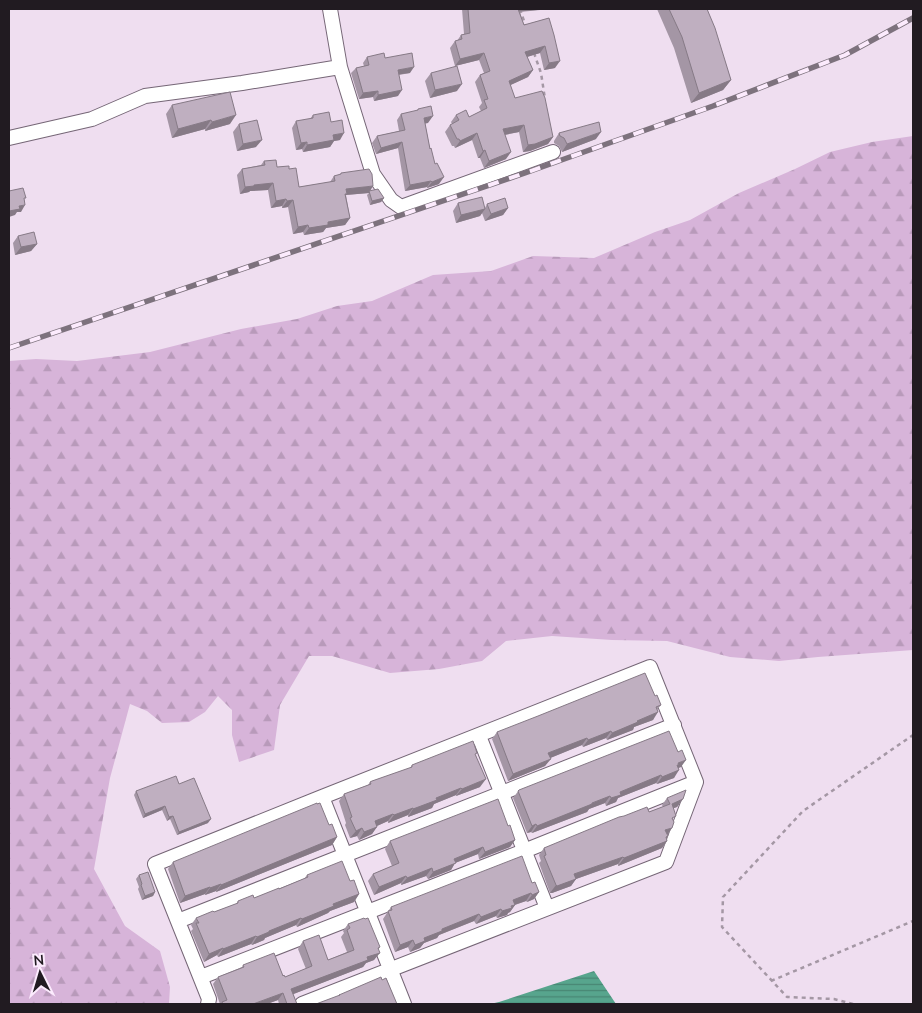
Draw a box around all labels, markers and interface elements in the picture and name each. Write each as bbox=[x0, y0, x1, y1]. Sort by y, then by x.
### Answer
north arrow bbox=[15, 948, 65, 998]
text: N bbox=[33, 951, 45, 970]

